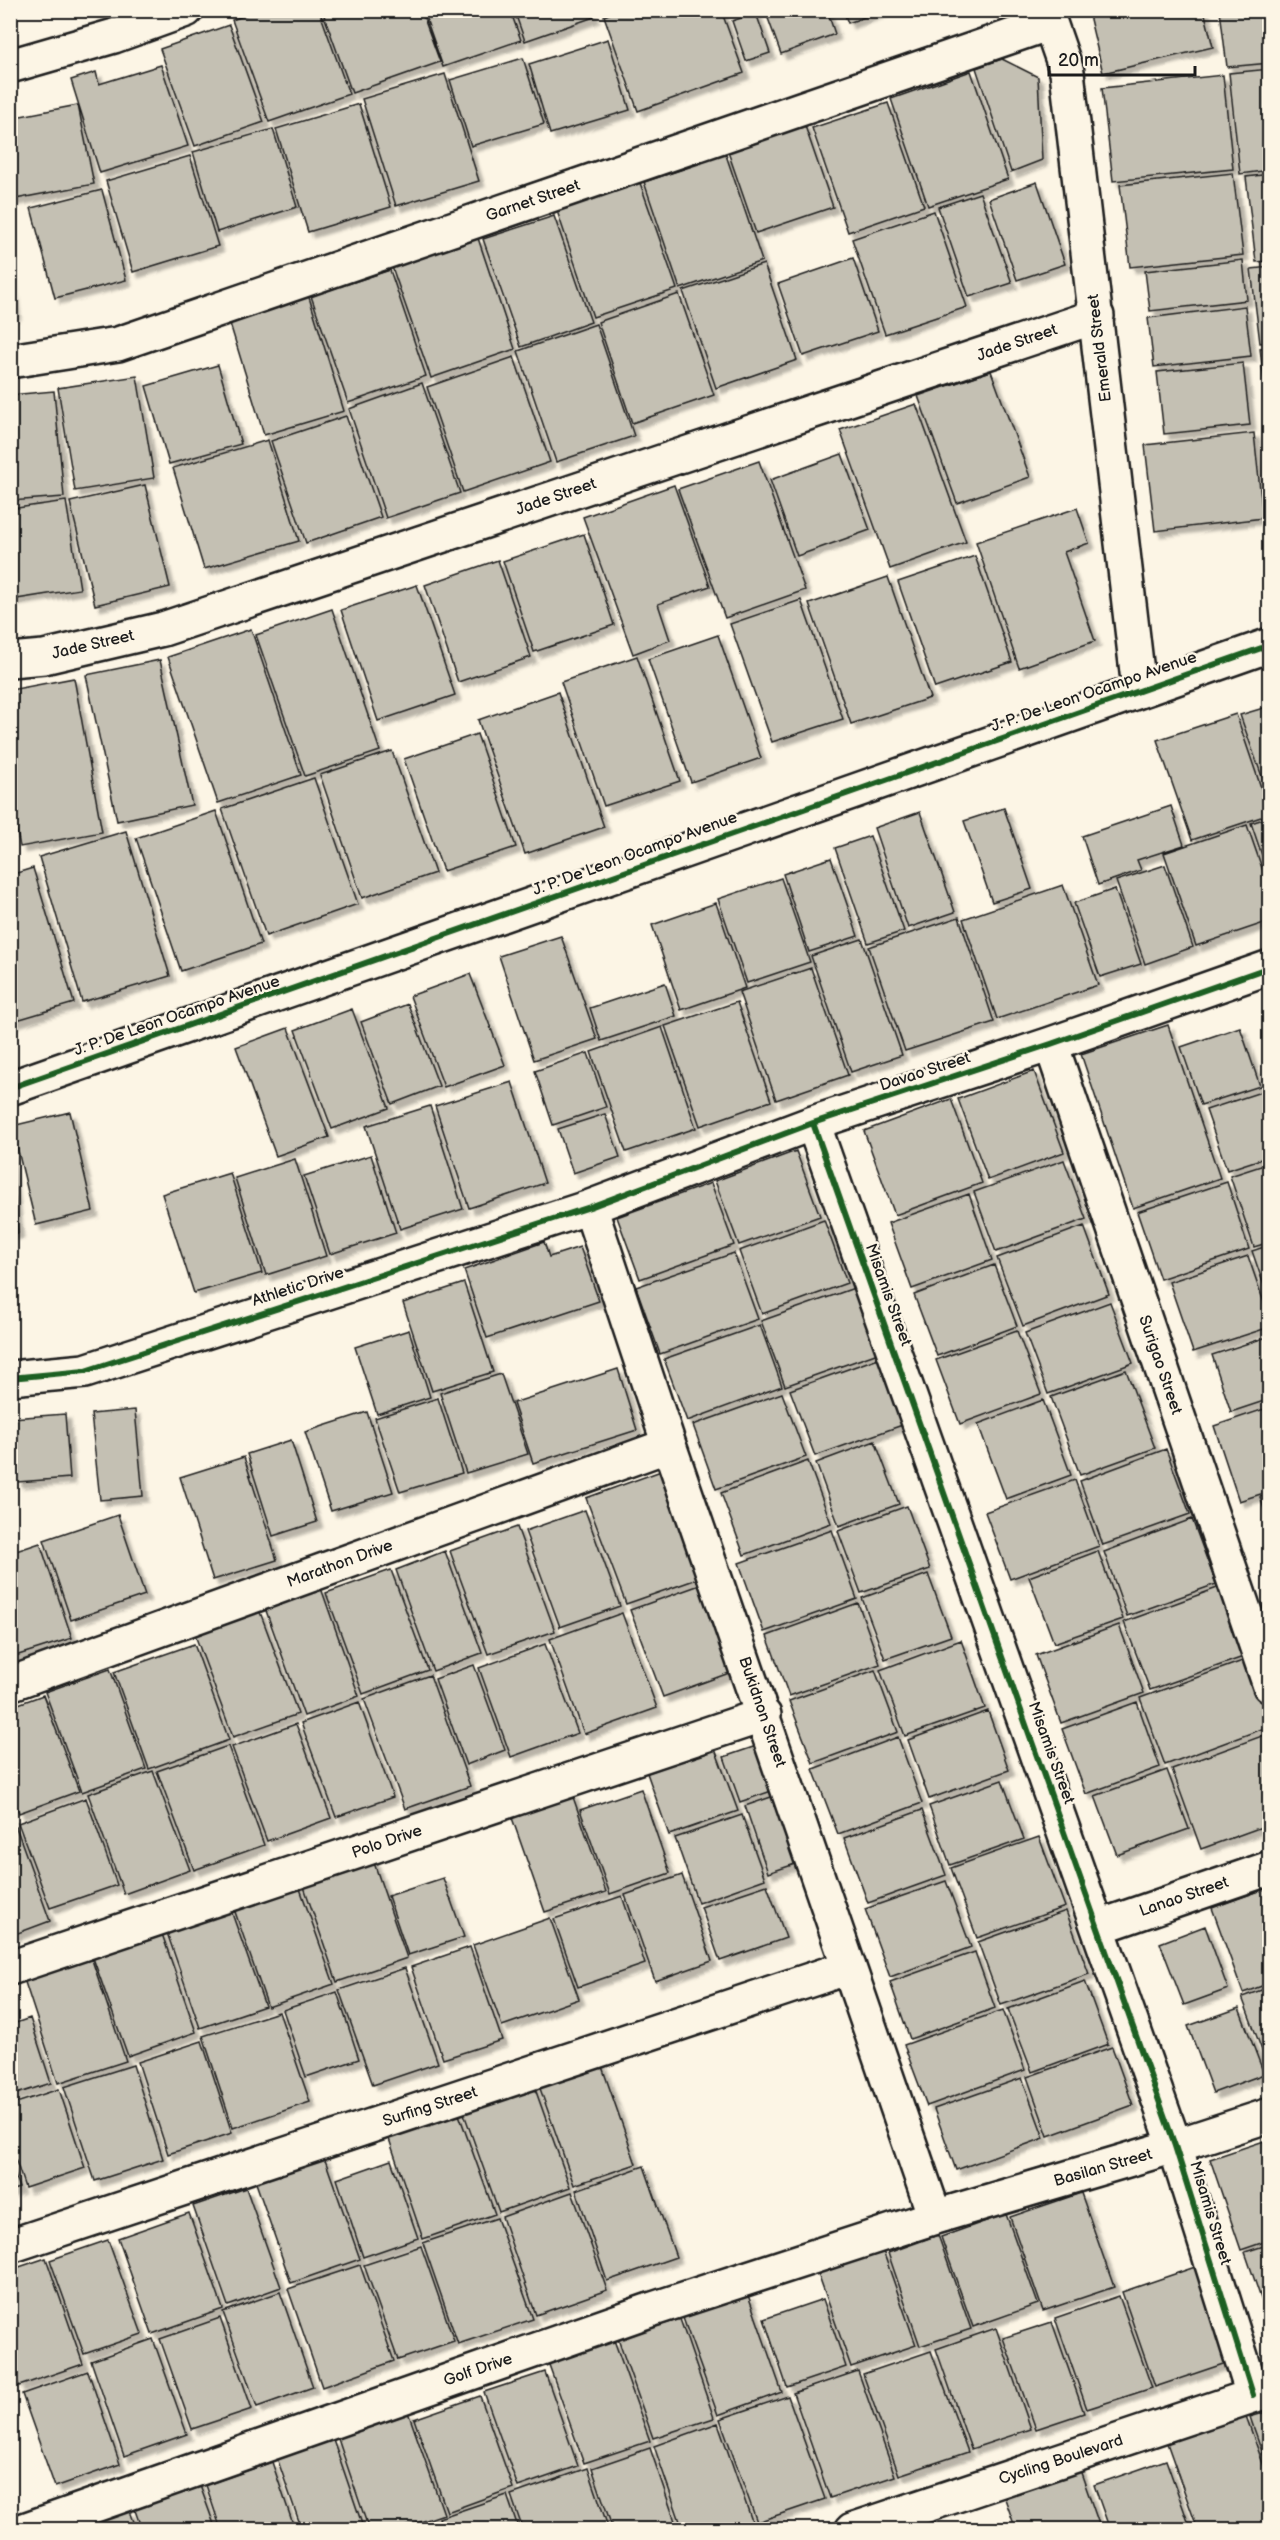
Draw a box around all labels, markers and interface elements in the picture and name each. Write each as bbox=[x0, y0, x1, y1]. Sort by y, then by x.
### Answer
scale bar bbox=[1049, 39, 1194, 77]
text: 20 m bbox=[1058, 50, 1099, 71]
street label: Garnet Street bbox=[483, 176, 583, 226]
street label: Emerald Street bbox=[1084, 293, 1116, 403]
street label: Jade Street bbox=[974, 320, 1060, 366]
street label: Jade Street bbox=[513, 474, 599, 520]
street label: Jade Street bbox=[50, 626, 136, 664]
street label: J. P. De Leon Ocampo Avenue bbox=[989, 648, 1200, 736]
street label: J. P. De Leon Ocampo Avenue bbox=[530, 808, 740, 900]
street label: J. P. De Leon Ocampo Avenue bbox=[72, 972, 283, 1060]
street label: Davao Street bbox=[877, 1048, 973, 1096]
street label: Misamis Street bbox=[861, 1241, 915, 1349]
street label: Athletic Drive bbox=[250, 1263, 347, 1311]
street label: Surigao Street bbox=[1134, 1313, 1186, 1417]
street label: Marathon Drive bbox=[285, 1536, 396, 1592]
street label: Bukidnon Street bbox=[734, 1654, 790, 1770]
street label: Misamis Street bbox=[1024, 1699, 1078, 1807]
street label: Polo Drive bbox=[349, 1821, 425, 1863]
street label: Lanao Street bbox=[1137, 1873, 1231, 1921]
street label: Surfing Street bbox=[380, 2083, 480, 2131]
street label: Basilan Street bbox=[1052, 2145, 1154, 2191]
street label: Misamis Street bbox=[1185, 2159, 1235, 2267]
street label: Golf Drive bbox=[441, 2349, 515, 2391]
street label: Cycling Boulevard bbox=[997, 2431, 1125, 2489]

